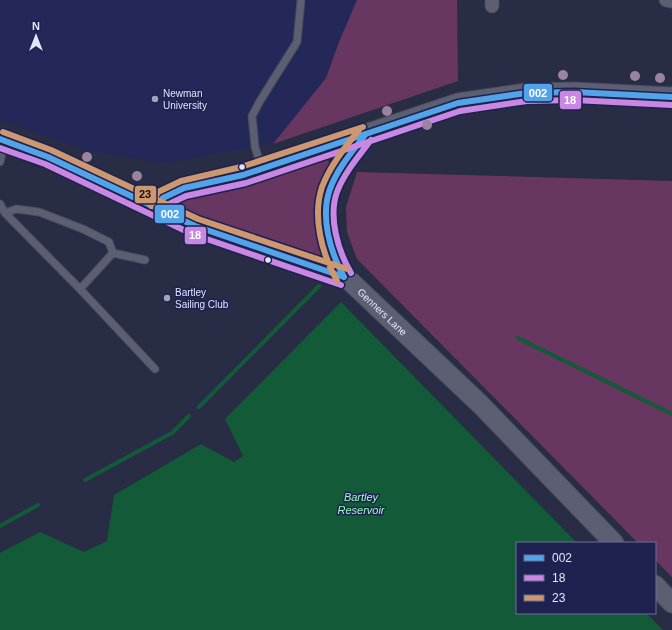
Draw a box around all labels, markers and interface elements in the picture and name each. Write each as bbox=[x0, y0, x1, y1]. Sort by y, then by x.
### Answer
north arrow bbox=[16, 16, 56, 56]
text: N bbox=[32, 20, 40, 32]
line badge: 002 bbox=[523, 83, 553, 102]
text: 002 bbox=[529, 87, 547, 99]
place label: Newman University bbox=[163, 88, 207, 111]
line badge: 18 bbox=[559, 90, 582, 110]
marker: Newman University bbox=[150, 94, 160, 104]
text: 18 bbox=[564, 94, 576, 106]
unlabelled marker bbox=[237, 162, 247, 172]
line badge: 23 bbox=[134, 185, 157, 204]
text: 23 bbox=[139, 188, 151, 200]
line badge: 002 bbox=[154, 204, 185, 224]
text: 002 bbox=[161, 208, 179, 220]
line badge: 18 bbox=[184, 226, 207, 245]
text: 18 bbox=[189, 229, 201, 241]
unlabelled marker bbox=[263, 255, 273, 265]
street label: Genners Lane bbox=[355, 286, 409, 338]
place label: Bartley Sailing Club bbox=[175, 287, 229, 310]
marker: Bartley Sailing Club bbox=[162, 293, 172, 303]
water label: Bartley Reservoir bbox=[337, 491, 386, 516]
legend bbox=[516, 542, 656, 614]
text: 002 bbox=[552, 551, 572, 565]
text: 18 bbox=[552, 571, 566, 585]
text: 23 bbox=[552, 591, 566, 605]

